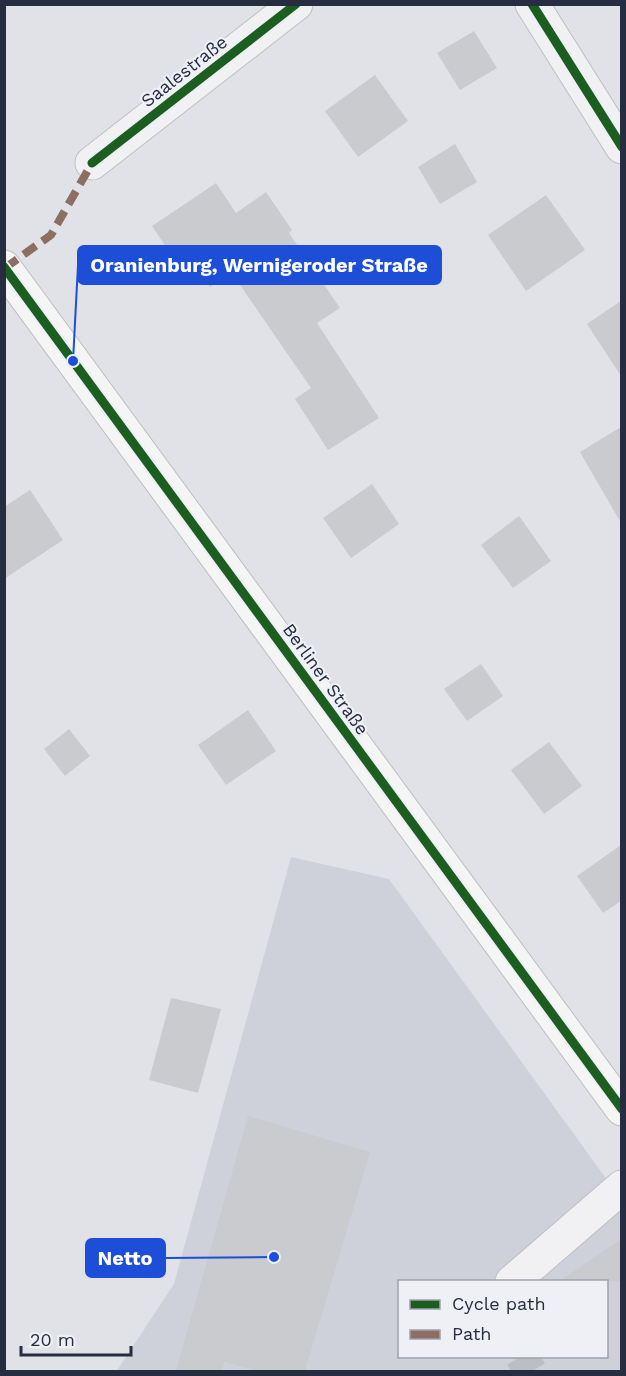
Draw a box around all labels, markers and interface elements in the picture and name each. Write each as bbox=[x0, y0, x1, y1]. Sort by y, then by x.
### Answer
street label: Saalestraße bbox=[137, 31, 231, 111]
callout: Oranienburg, Wernigeroder Straße bbox=[78, 246, 441, 284]
text: Oranienburg, Wernigeroder Straße bbox=[90, 253, 428, 277]
street label: Berliner Straße bbox=[279, 619, 373, 739]
callout: Netto bbox=[86, 1239, 165, 1277]
text: Netto bbox=[98, 1246, 152, 1270]
legend bbox=[398, 1280, 608, 1358]
text: Cycle path bbox=[452, 1293, 546, 1314]
scale bar bbox=[21, 1319, 130, 1357]
text: Path bbox=[452, 1323, 492, 1344]
text: 20 m bbox=[30, 1329, 75, 1350]

